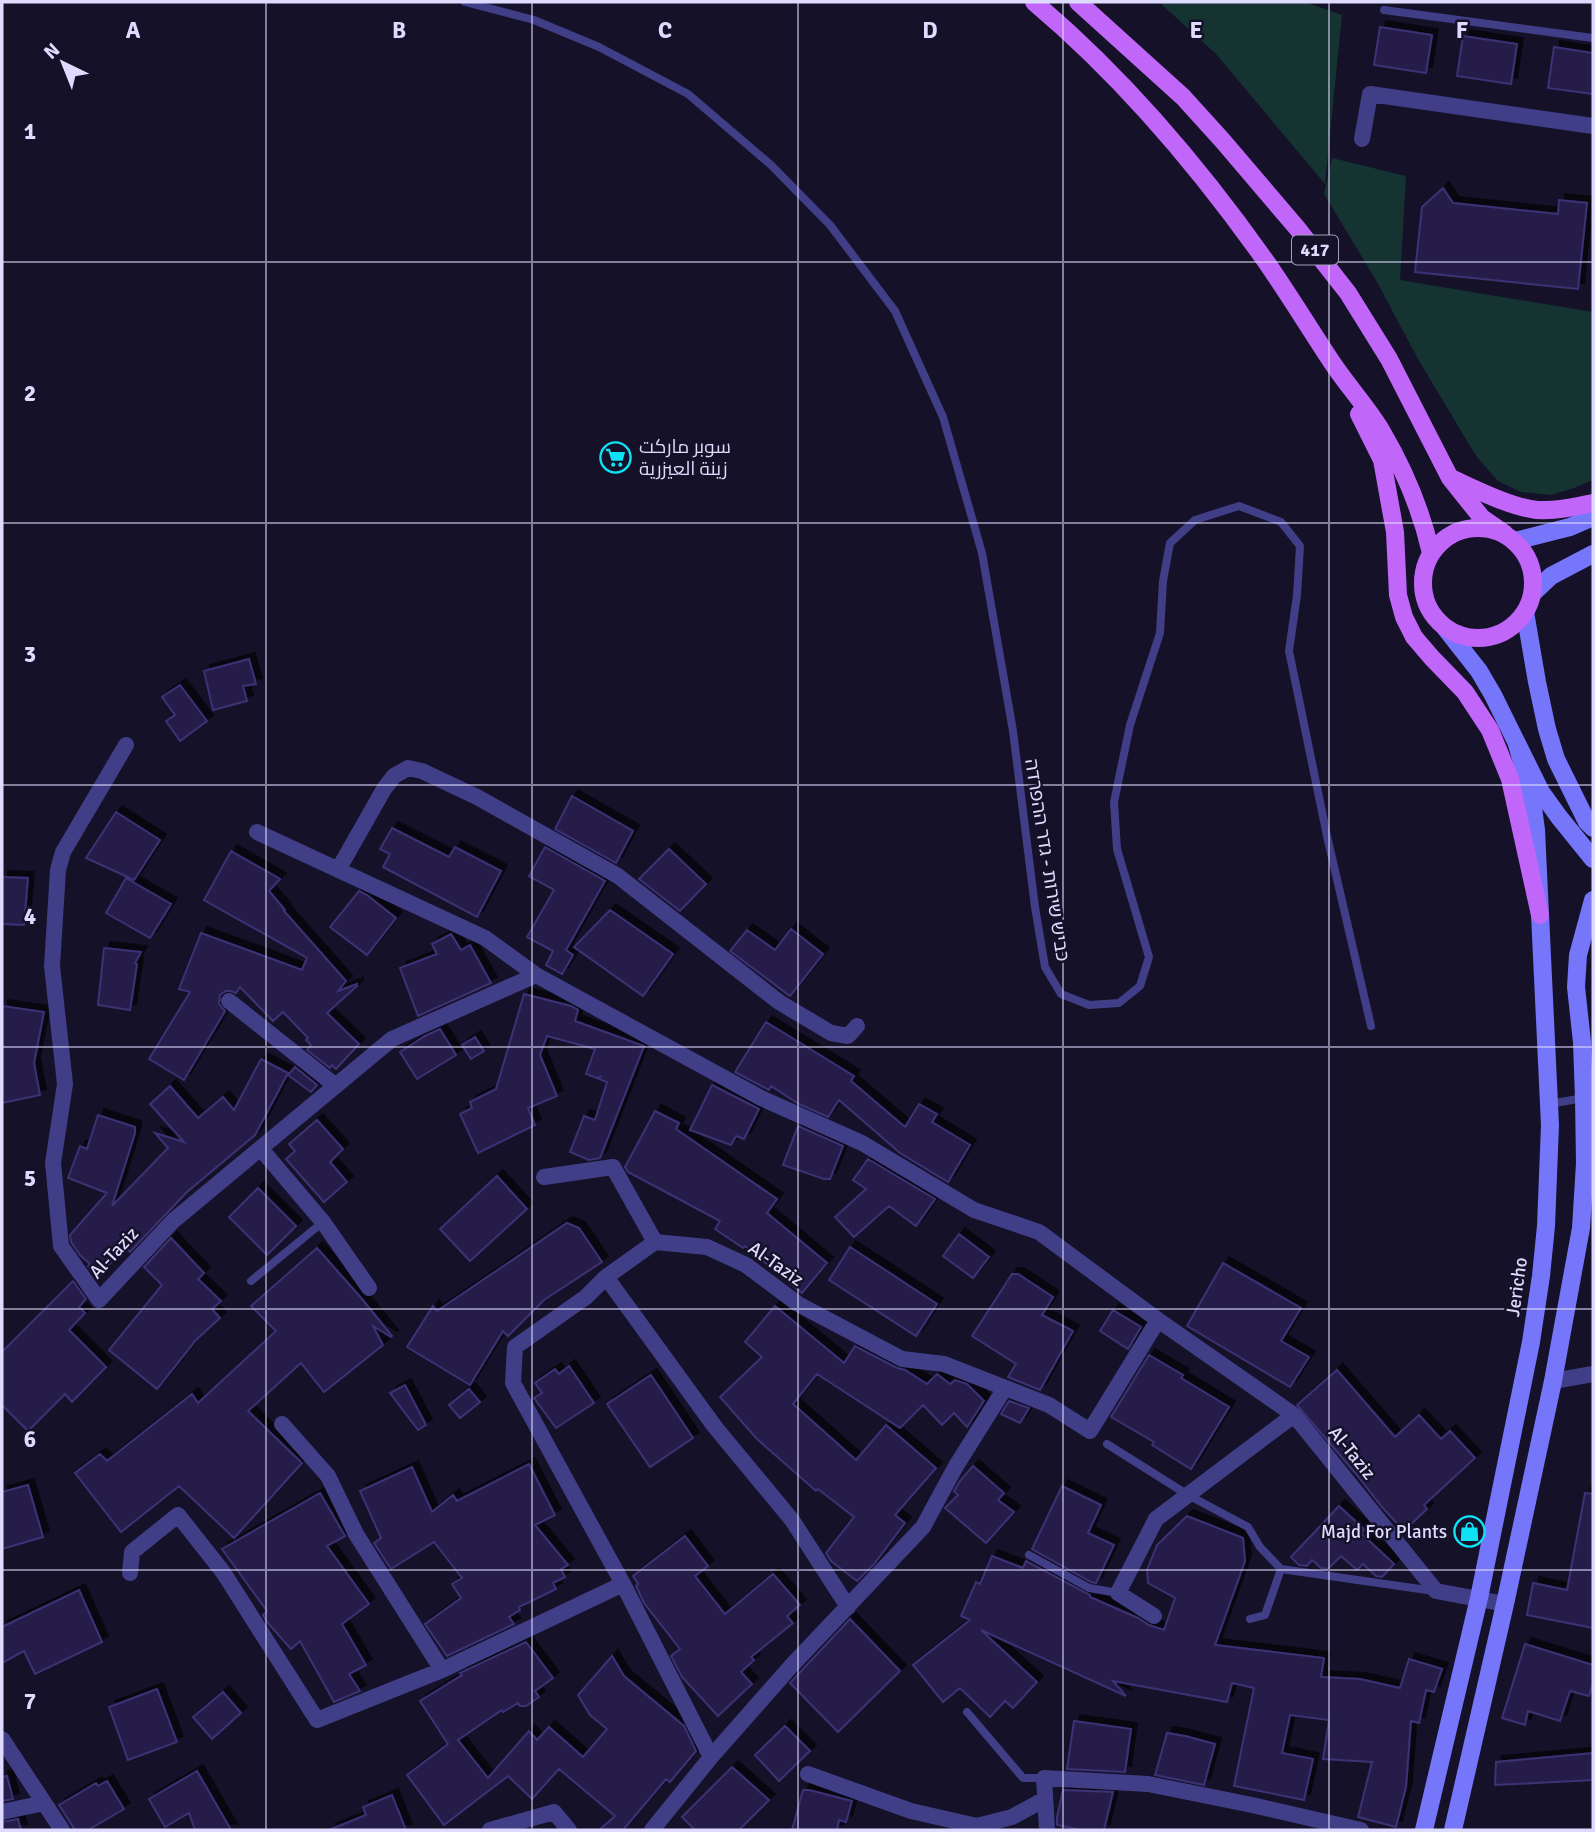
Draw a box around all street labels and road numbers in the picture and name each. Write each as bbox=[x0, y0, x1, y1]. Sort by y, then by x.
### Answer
road number: 417 bbox=[1292, 236, 1338, 264]
street label: כביש שירות - גדר ההפרדה bbox=[1019, 757, 1075, 963]
street label: Al-Taziz bbox=[84, 1222, 144, 1284]
street label: Al-Taziz bbox=[744, 1236, 808, 1292]
street label: Jericho bbox=[1501, 1256, 1533, 1318]
street label: Al-Taziz bbox=[1323, 1421, 1381, 1485]

